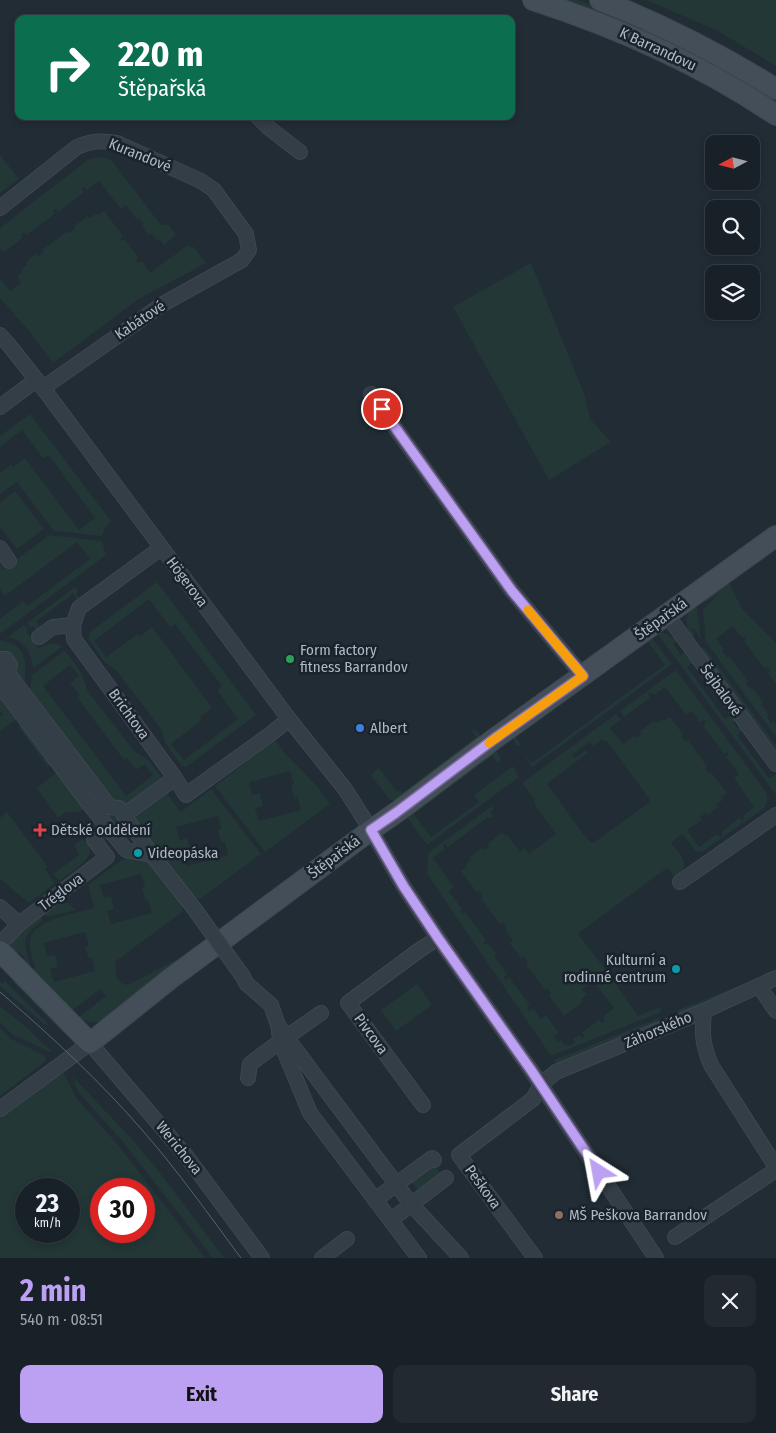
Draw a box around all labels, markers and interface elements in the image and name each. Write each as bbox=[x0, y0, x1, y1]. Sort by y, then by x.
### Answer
street label: K Barrandovu bbox=[617, 23, 699, 75]
text: 220 m bbox=[118, 33, 204, 75]
icon: right bbox=[35, 35, 100, 100]
text: Štěpařská bbox=[118, 75, 206, 102]
street label: Kurandové bbox=[106, 134, 174, 176]
north arrow bbox=[705, 135, 760, 190]
map controls bbox=[705, 135, 760, 320]
button: search bbox=[705, 200, 760, 255]
button: layers bbox=[705, 265, 760, 320]
street label: Kabátové bbox=[111, 297, 169, 343]
pin bbox=[361, 388, 403, 430]
icon: arrive bbox=[368, 395, 396, 423]
street label: Högerova bbox=[162, 554, 212, 610]
street label: Štěpařská bbox=[631, 594, 691, 644]
place label: Form factory fitness Barrandov bbox=[300, 641, 408, 676]
marker: Form factory fitness Barrandov bbox=[284, 653, 296, 665]
street label: Šejbalové bbox=[696, 661, 746, 719]
street label: Brichtova bbox=[105, 685, 153, 743]
place label: Albert bbox=[370, 719, 407, 737]
marker: Albert bbox=[354, 722, 366, 734]
place label: Dětské oddělení bbox=[51, 821, 151, 839]
marker: Dětské oddělení bbox=[33, 823, 47, 837]
street label: Štěpařská bbox=[305, 832, 363, 882]
place label: Videopáska bbox=[148, 844, 218, 862]
marker: Videopáska bbox=[132, 847, 144, 859]
street label: Tréglova bbox=[35, 869, 87, 915]
place label: Kulturní a rodinné centrum bbox=[564, 951, 666, 986]
marker: Kulturní a rodinné centrum bbox=[670, 963, 682, 975]
street label: Záhorského bbox=[622, 1008, 695, 1052]
street label: Pivcova bbox=[350, 1010, 392, 1058]
street label: Werichova bbox=[152, 1118, 206, 1178]
position arrow bbox=[572, 1145, 624, 1197]
street label: Peškova bbox=[461, 1162, 505, 1212]
speed limit sign: 30 bbox=[90, 1178, 155, 1243]
text: 23 bbox=[36, 1189, 59, 1219]
place label: MŠ Peškova Barrandov bbox=[569, 1206, 707, 1224]
marker: MŠ Peškova Barrandov bbox=[553, 1209, 565, 1221]
text: km/h bbox=[34, 1216, 61, 1230]
text: 2 min bbox=[20, 1273, 87, 1309]
button: close bbox=[704, 1275, 756, 1327]
text: 540 m · 08:51 bbox=[20, 1310, 103, 1329]
button: Exit bbox=[20, 1365, 383, 1423]
button: Share bbox=[393, 1365, 756, 1423]

